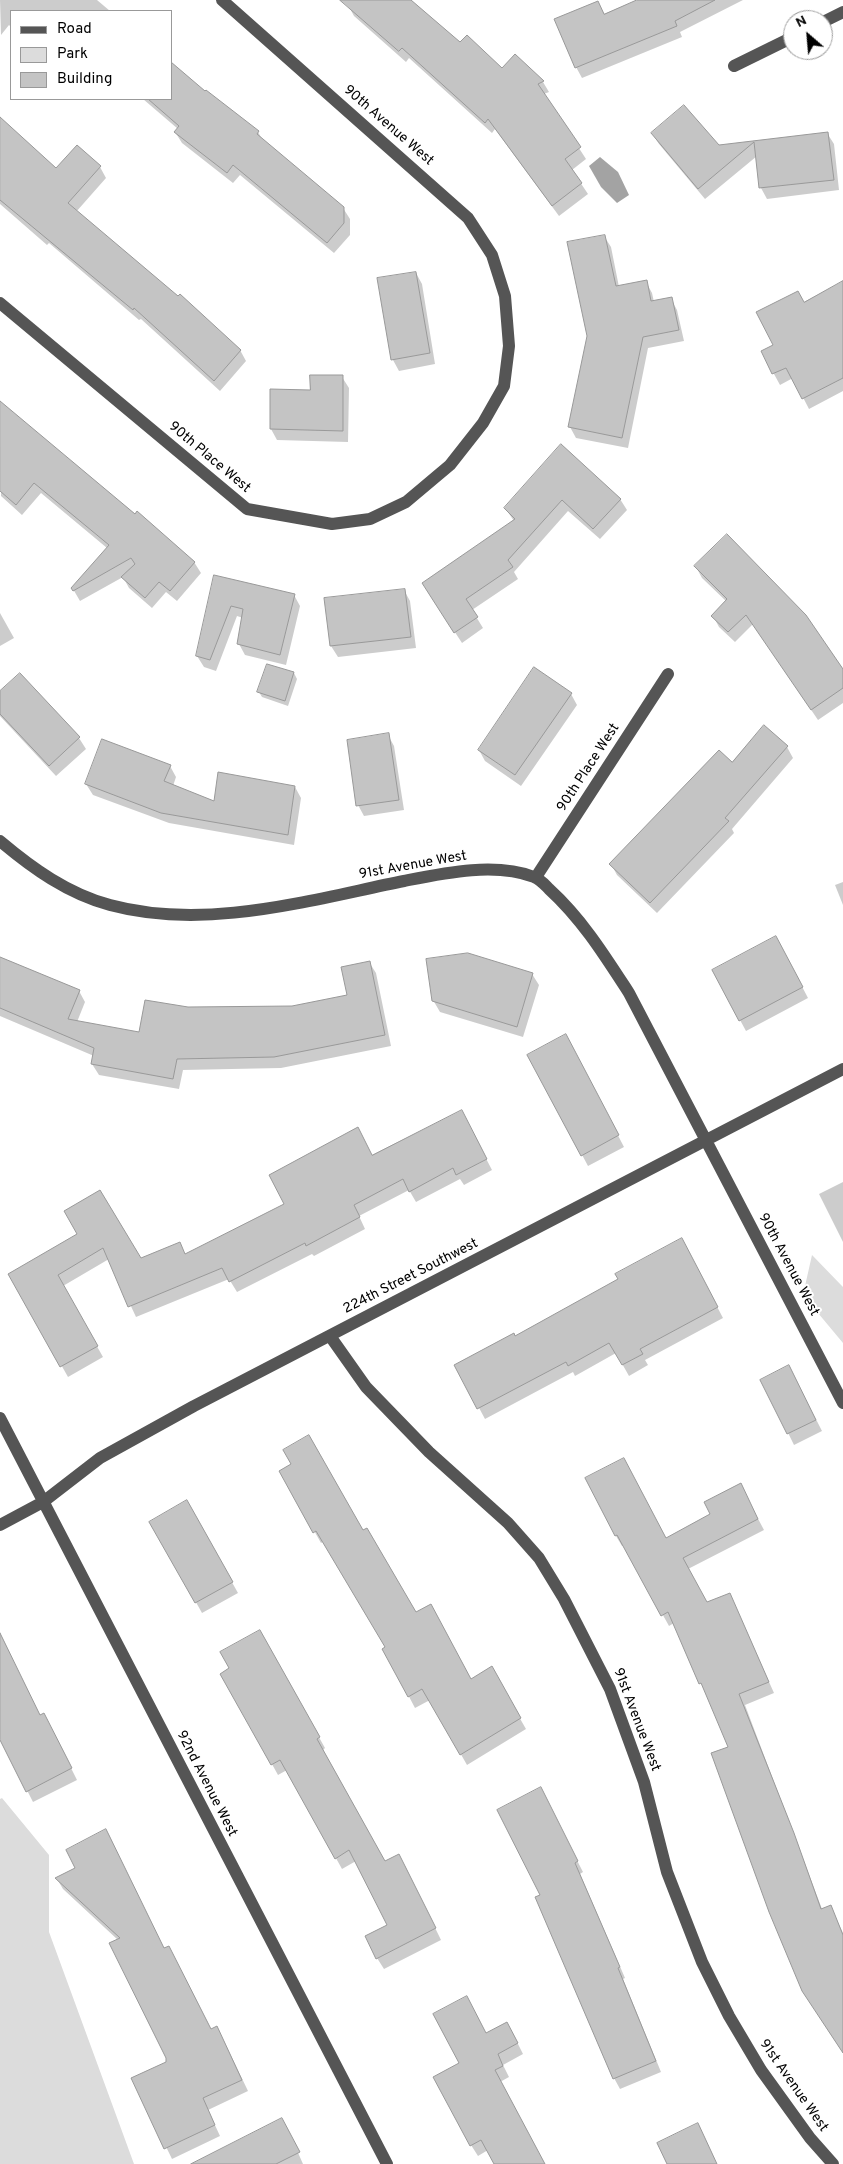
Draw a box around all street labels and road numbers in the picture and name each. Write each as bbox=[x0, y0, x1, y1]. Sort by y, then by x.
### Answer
street label: 90th Avenue West bbox=[339, 82, 437, 170]
street label: 90th Place West bbox=[165, 419, 253, 497]
street label: 90th Place West bbox=[554, 721, 624, 815]
street label: 91st Avenue West bbox=[358, 848, 468, 884]
street label: 90th Avenue West bbox=[754, 1211, 822, 1319]
street label: 224th Street Southwest bbox=[341, 1236, 481, 1318]
street label: 91st Avenue West bbox=[609, 1666, 663, 1774]
street label: 92nd Avenue West bbox=[172, 1728, 240, 1840]
street label: 91st Avenue West bbox=[755, 2037, 831, 2135]

